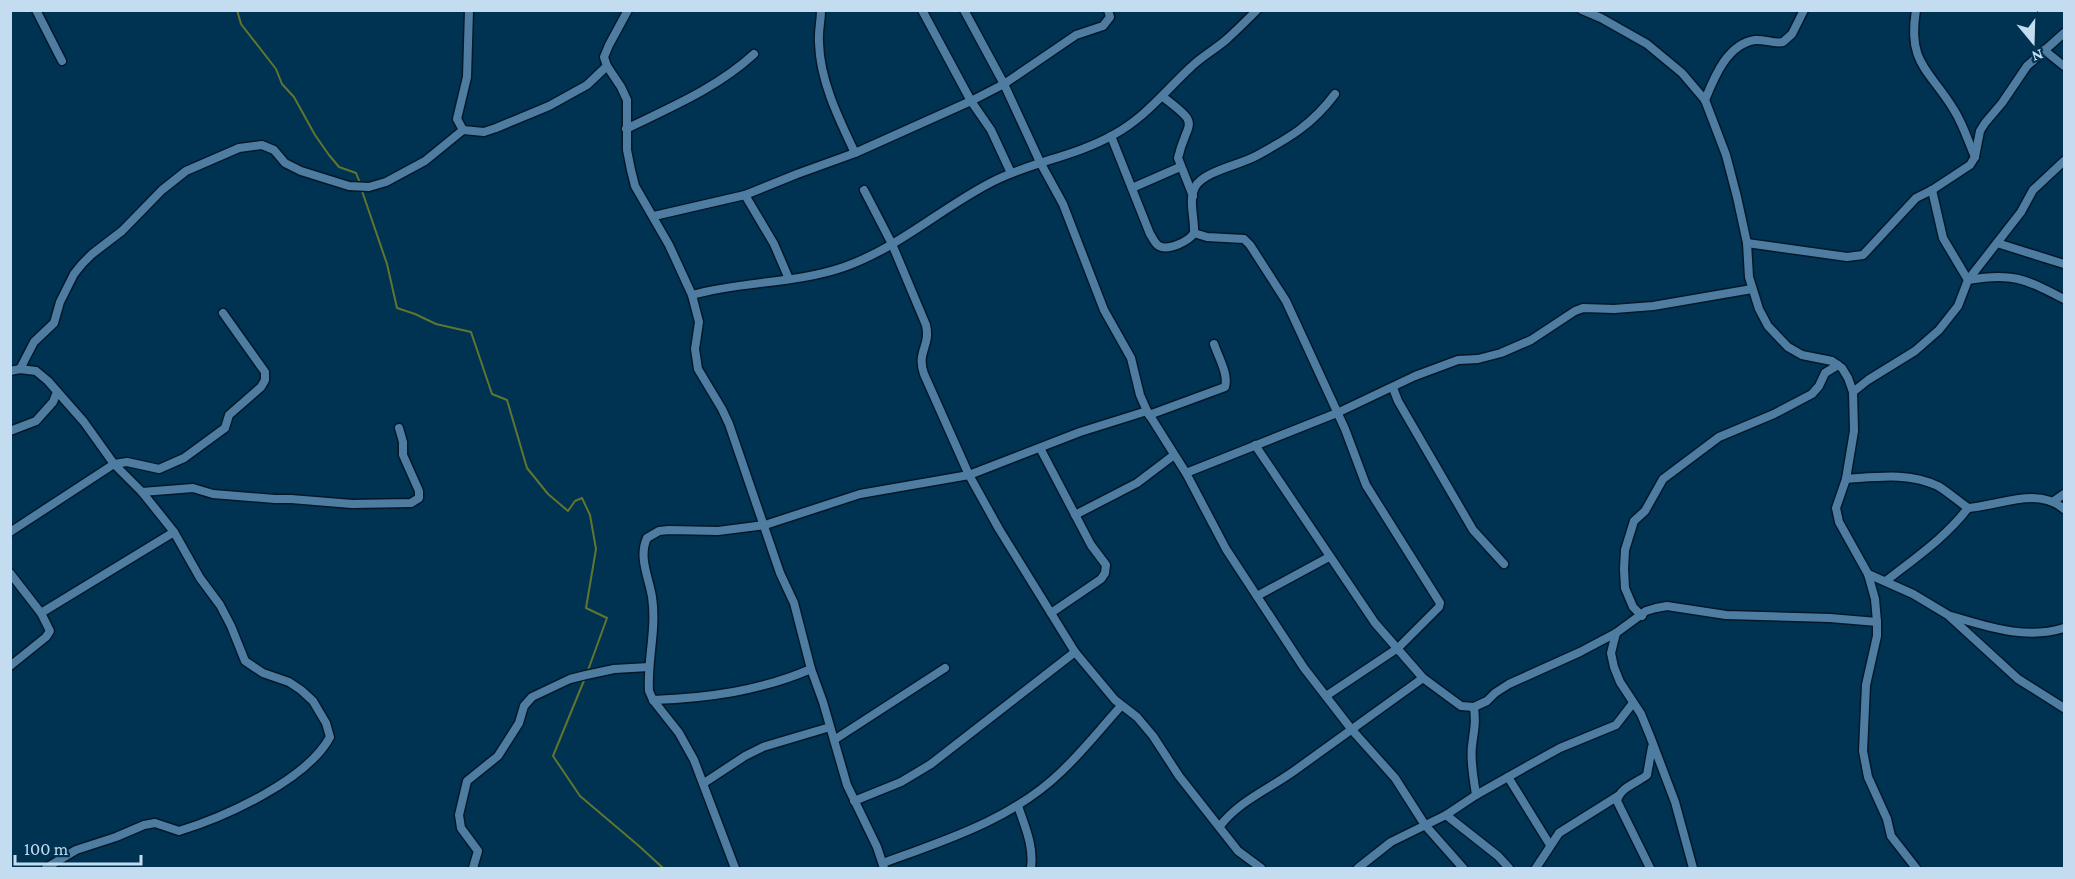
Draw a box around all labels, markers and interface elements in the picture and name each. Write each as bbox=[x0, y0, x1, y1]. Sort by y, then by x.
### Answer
north arrow bbox=[2003, 12, 2063, 72]
text: N bbox=[2030, 46, 2046, 66]
scale bar bbox=[15, 828, 141, 866]
text: 100 m bbox=[24, 839, 69, 859]

